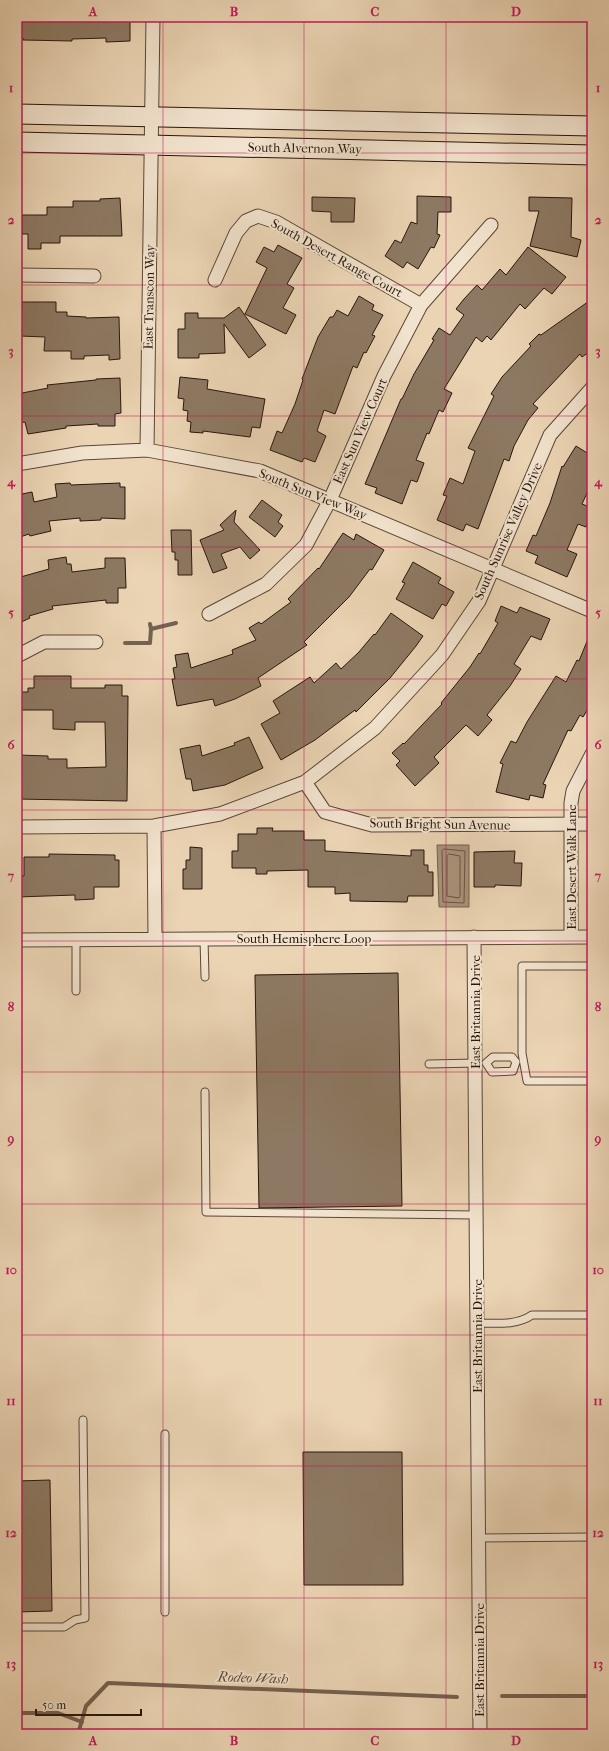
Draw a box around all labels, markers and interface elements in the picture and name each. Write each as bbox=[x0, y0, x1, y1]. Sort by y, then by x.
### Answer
text: A bbox=[88, 4, 98, 19]
text: B bbox=[230, 4, 239, 19]
text: C bbox=[371, 4, 380, 19]
text: D bbox=[511, 4, 521, 19]
text: 1 bbox=[9, 80, 14, 95]
text: 1 bbox=[596, 80, 601, 95]
street label: South Alvernon Way bbox=[248, 140, 363, 157]
text: 2 bbox=[8, 212, 15, 227]
text: 2 bbox=[595, 212, 602, 227]
street label: South Desert Range Court bbox=[269, 216, 406, 301]
street label: East Transcon Way bbox=[141, 243, 157, 350]
text: 3 bbox=[8, 343, 14, 359]
text: 3 bbox=[595, 343, 601, 359]
street label: East Sun View Court bbox=[330, 375, 390, 486]
street label: South Sunrise Valley Drive bbox=[471, 460, 545, 602]
street label: South Sun View Way bbox=[257, 465, 370, 523]
text: 4 bbox=[6, 474, 16, 490]
text: 4 bbox=[593, 474, 603, 490]
text: 5 bbox=[8, 605, 14, 620]
text: 5 bbox=[595, 605, 601, 620]
text: 6 bbox=[7, 737, 15, 752]
text: 6 bbox=[594, 737, 602, 752]
street label: East Desert Walk Lane bbox=[564, 804, 579, 930]
street label: South Bright Sun Avenue bbox=[369, 815, 511, 833]
text: 7 bbox=[7, 868, 15, 883]
text: 7 bbox=[594, 868, 602, 883]
street label: South Hemisphere Loop bbox=[237, 931, 371, 946]
street label: East Britannia Drive bbox=[468, 954, 483, 1069]
text: 8 bbox=[8, 999, 15, 1014]
text: 8 bbox=[595, 999, 602, 1014]
text: 9 bbox=[7, 1131, 15, 1147]
text: 9 bbox=[594, 1131, 602, 1147]
text: 10 bbox=[5, 1262, 17, 1277]
text: 10 bbox=[592, 1262, 604, 1277]
street label: East Britannia Drive bbox=[470, 1278, 485, 1393]
text: 11 bbox=[6, 1393, 16, 1408]
text: 11 bbox=[593, 1393, 603, 1408]
text: 12 bbox=[5, 1525, 17, 1540]
text: 12 bbox=[592, 1525, 604, 1540]
street label: East Britannia Drive bbox=[472, 1602, 487, 1717]
text: 13 bbox=[6, 1656, 16, 1672]
text: 13 bbox=[593, 1656, 603, 1672]
water label: Rodeo Wash bbox=[216, 1668, 289, 1688]
scale bar bbox=[36, 1691, 141, 1717]
text: 50 m bbox=[42, 1698, 66, 1712]
text: A bbox=[88, 1733, 98, 1748]
text: B bbox=[230, 1733, 239, 1748]
text: C bbox=[371, 1733, 380, 1748]
text: D bbox=[511, 1733, 521, 1748]

